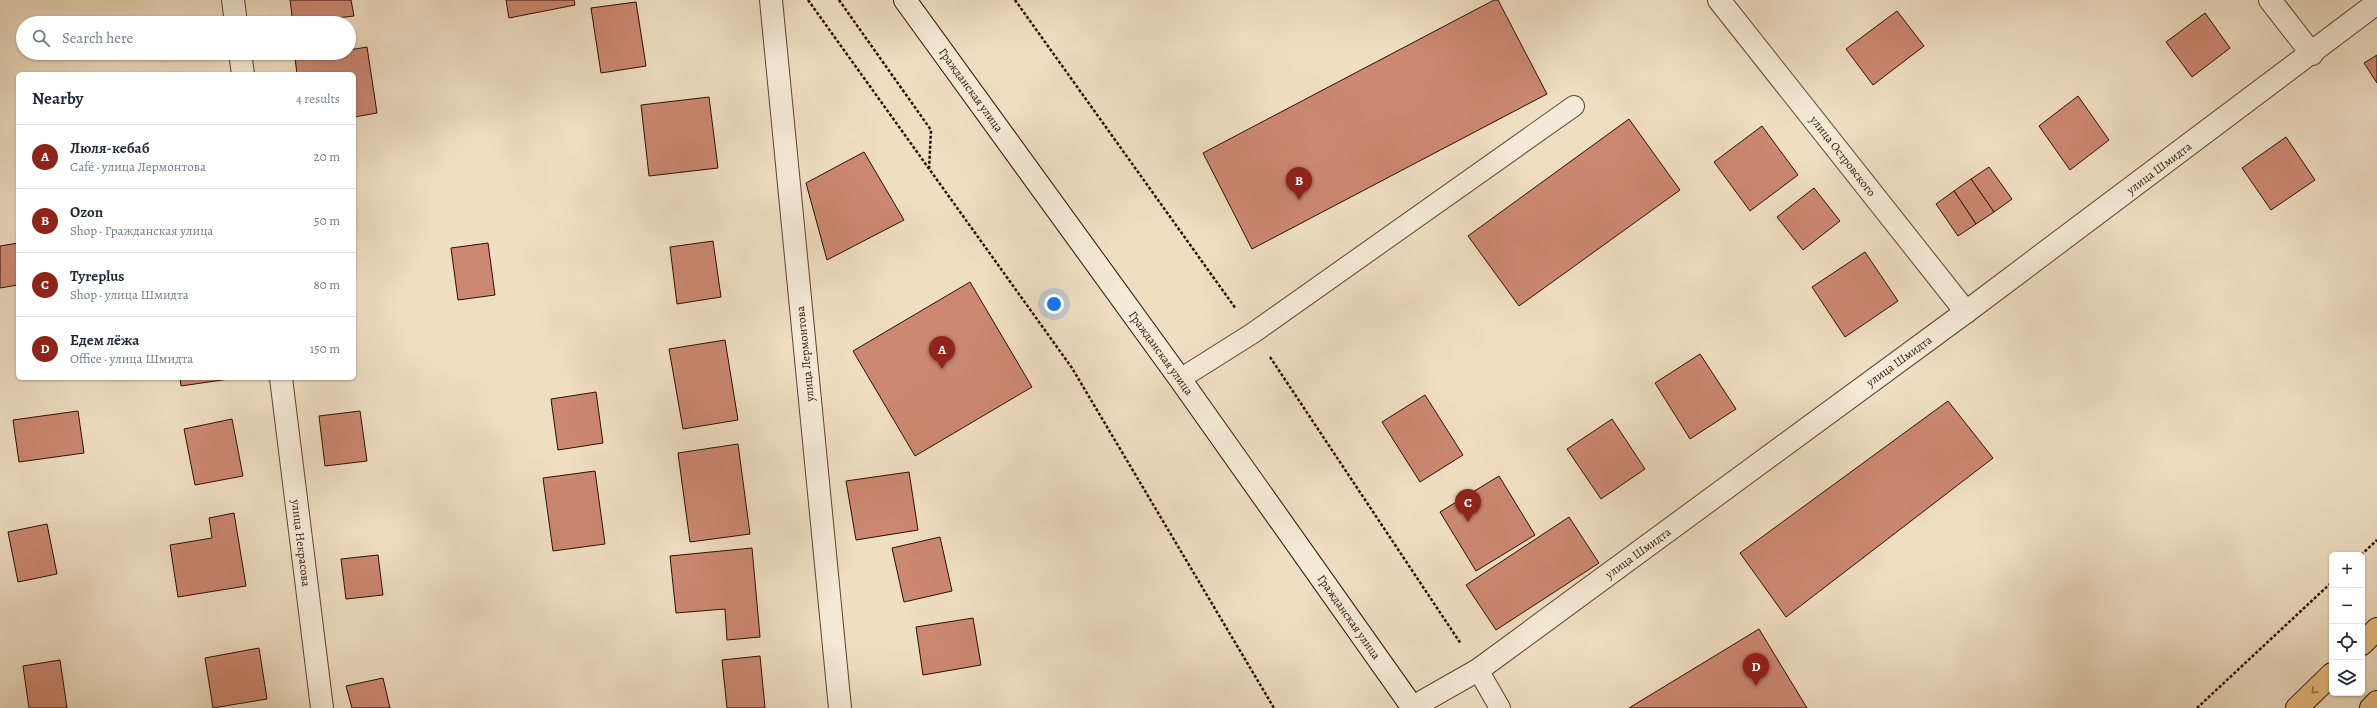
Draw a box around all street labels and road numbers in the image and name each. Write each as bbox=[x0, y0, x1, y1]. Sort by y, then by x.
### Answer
street label: Гражданская улица bbox=[935, 45, 1007, 136]
street label: улица Островского bbox=[1806, 112, 1880, 200]
street label: улица Шмидта bbox=[2122, 138, 2195, 198]
street label: улица Лермонтова bbox=[792, 305, 818, 404]
street label: Гражданская улица bbox=[1125, 308, 1197, 399]
street label: улица Шмидта bbox=[1862, 331, 1935, 391]
street label: улица Некрасова bbox=[288, 498, 314, 588]
street label: улица Шмидта bbox=[1601, 523, 1674, 583]
street label: Гражданская улица bbox=[1314, 571, 1385, 663]

